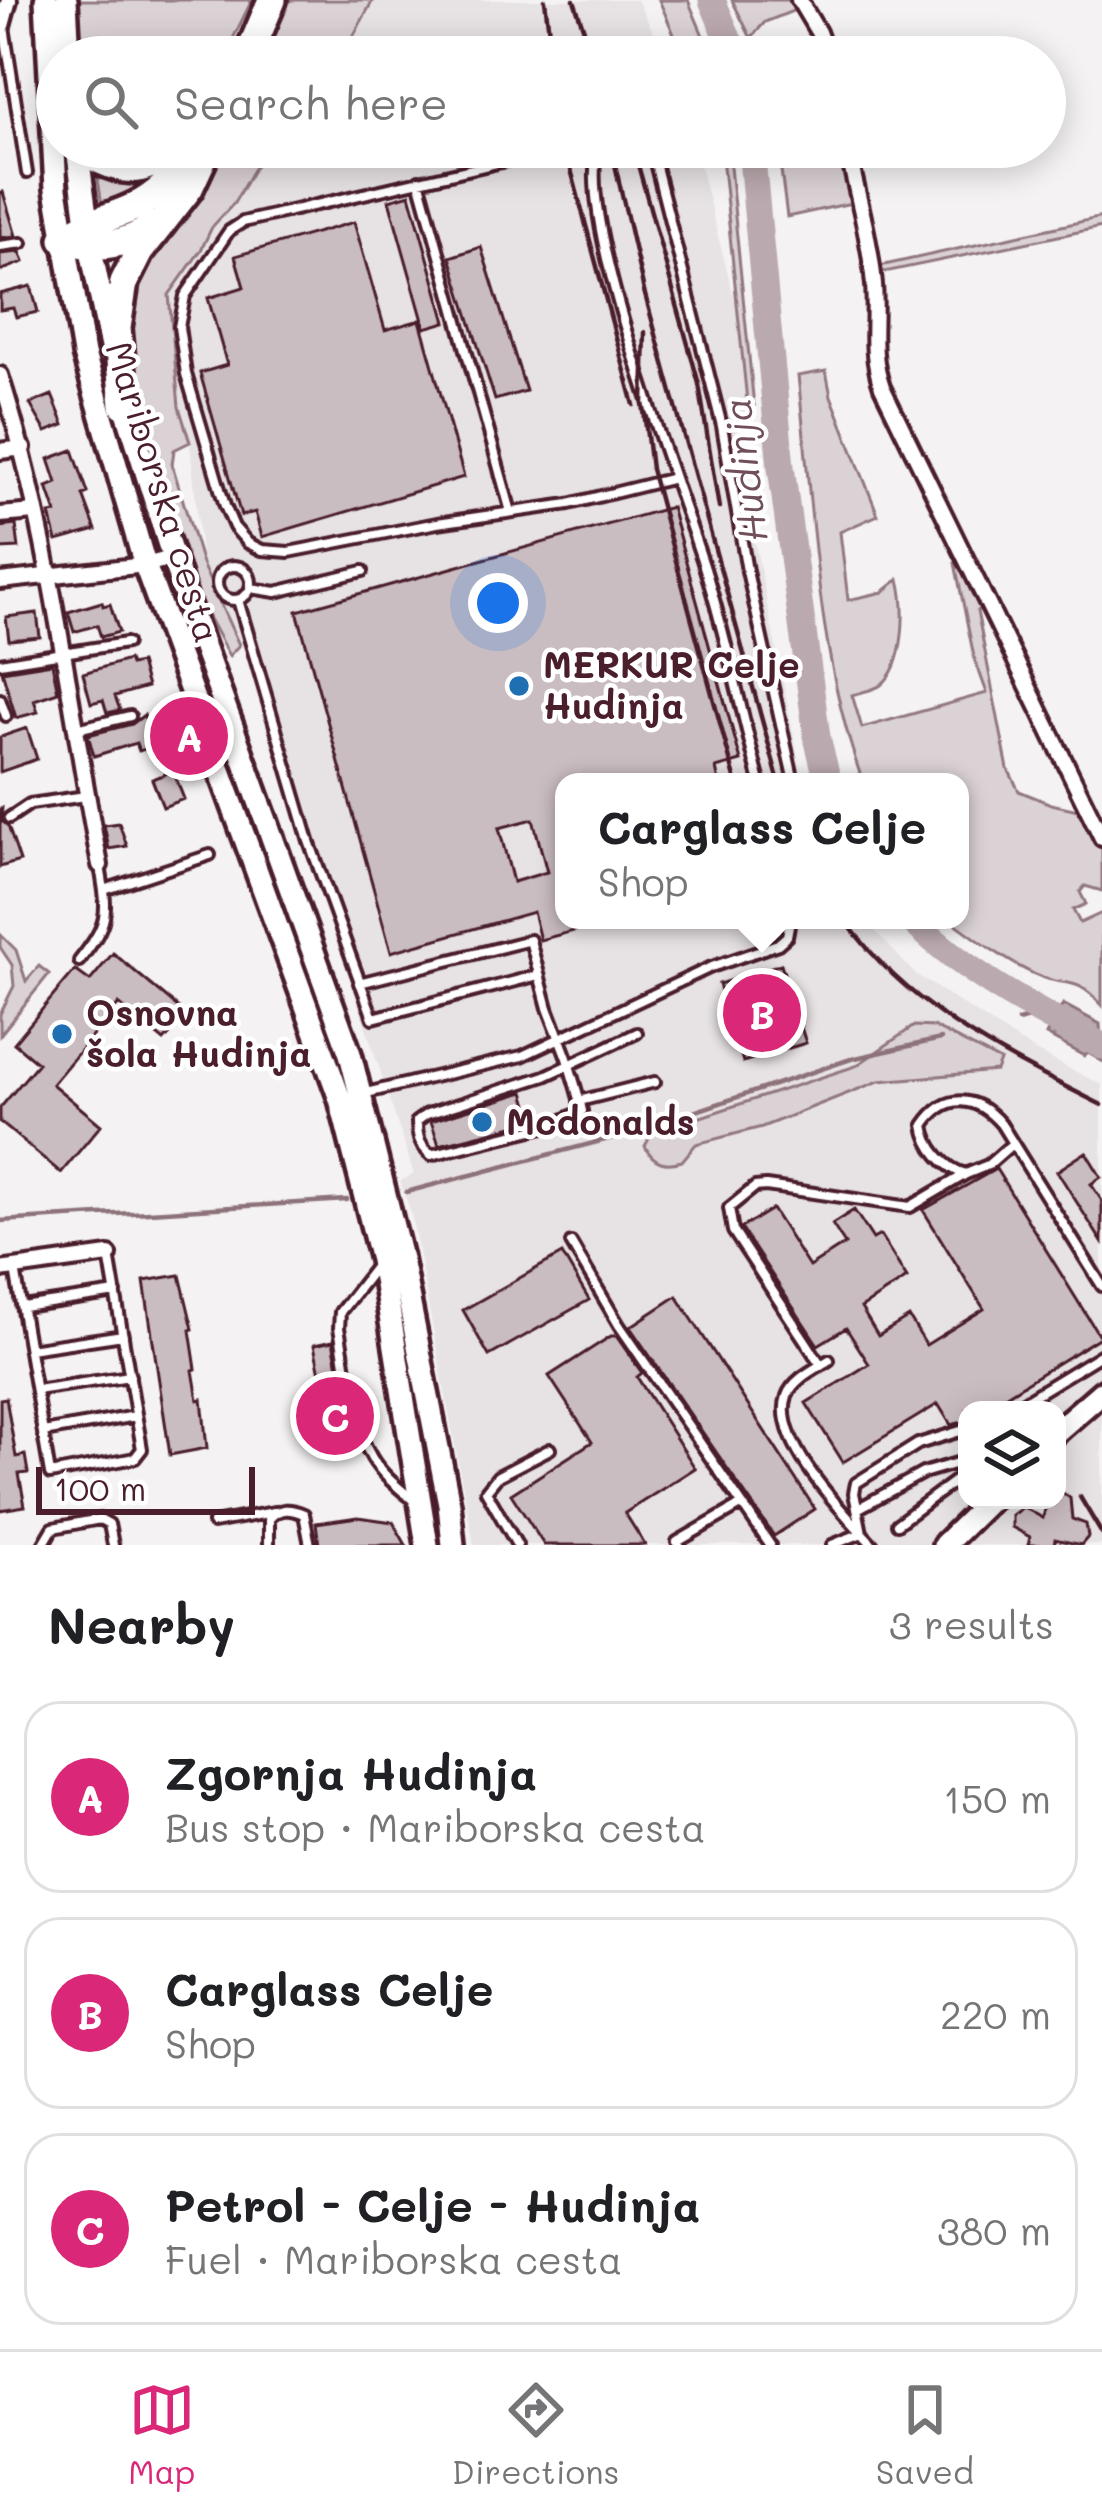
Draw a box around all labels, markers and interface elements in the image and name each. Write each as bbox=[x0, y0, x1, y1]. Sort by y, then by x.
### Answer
search box bbox=[36, 36, 1066, 168]
icon: search bbox=[78, 69, 144, 135]
text: Search here bbox=[174, 73, 448, 131]
street label: Mariborska cesta bbox=[96, 335, 233, 648]
water label: Hudinja bbox=[709, 395, 778, 545]
your location bbox=[468, 573, 528, 633]
place label: MERKUR Celje Hudinja bbox=[543, 640, 800, 728]
marker: MERKUR Celje Hudinja bbox=[506, 673, 532, 699]
pin: A bbox=[150, 691, 228, 781]
popup bbox=[555, 773, 969, 929]
text: Carglass Celje bbox=[598, 797, 926, 855]
text: Shop bbox=[598, 855, 689, 906]
pin: B bbox=[723, 968, 801, 1058]
place label: Osnovna šola Hudinja bbox=[86, 988, 312, 1076]
marker: Osnovna šola Hudinja bbox=[49, 1021, 75, 1047]
place label: Mcdonalds bbox=[506, 1097, 695, 1144]
marker: Mcdonalds bbox=[469, 1109, 495, 1135]
pin: C bbox=[296, 1371, 374, 1461]
map controls bbox=[958, 1401, 1066, 1509]
button: layers bbox=[958, 1401, 1066, 1509]
scale bar bbox=[36, 1461, 255, 1514]
text: 100 m bbox=[54, 1466, 146, 1509]
text: Nearby bbox=[48, 1590, 235, 1657]
text: 3 results bbox=[889, 1598, 1054, 1649]
text: Zgornja Hudinja bbox=[165, 1743, 537, 1801]
text: A bbox=[76, 1772, 104, 1823]
text: 150 m bbox=[943, 1772, 1051, 1823]
text: Bus stop · Mariborska cesta bbox=[165, 1801, 706, 1852]
text: Carglass Celje bbox=[165, 1959, 494, 2017]
text: B bbox=[77, 1988, 103, 2039]
text: 220 m bbox=[940, 1988, 1051, 2039]
text: Shop bbox=[165, 2017, 256, 2068]
text: Petrol - Celje - Hudinja bbox=[165, 2175, 700, 2233]
text: C bbox=[76, 2204, 104, 2255]
text: 380 m bbox=[937, 2204, 1051, 2255]
text: Fuel · Mariborska cesta bbox=[165, 2233, 622, 2284]
tab: Map bbox=[128, 2377, 195, 2492]
tab: Directions bbox=[452, 2377, 619, 2492]
tab: Saved bbox=[876, 2377, 974, 2492]

